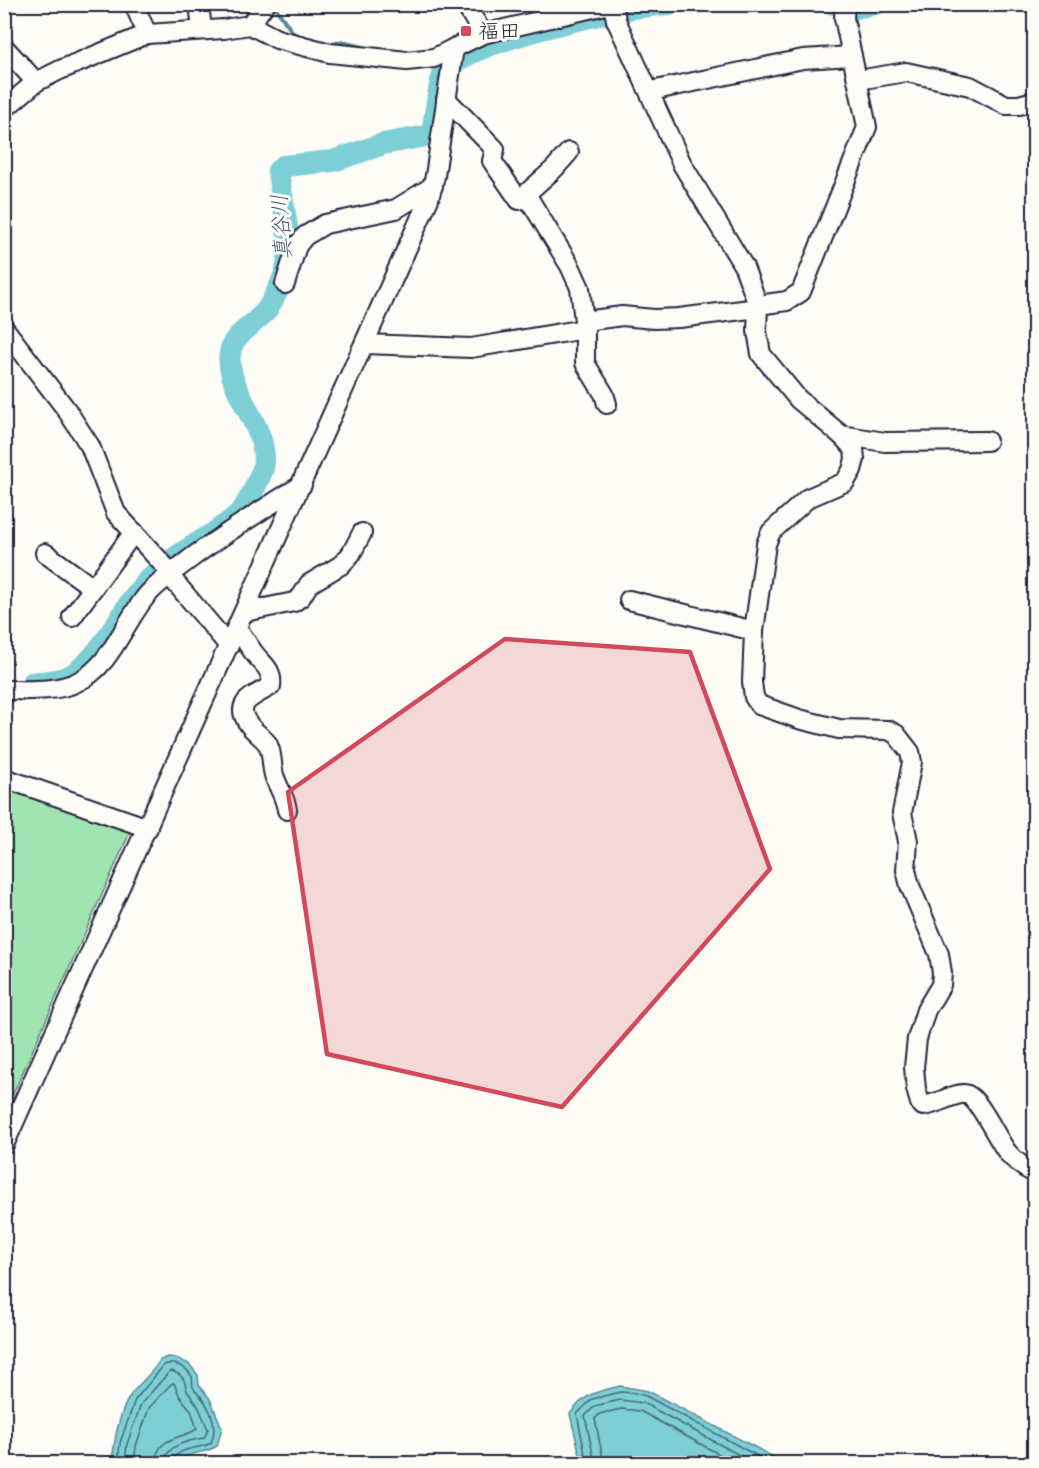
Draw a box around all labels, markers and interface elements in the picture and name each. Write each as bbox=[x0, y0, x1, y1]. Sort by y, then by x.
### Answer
place label: 福田 bbox=[478, 19, 520, 44]
marker: 福田 bbox=[459, 24, 473, 38]
water label: 真谷川 bbox=[266, 193, 298, 261]

